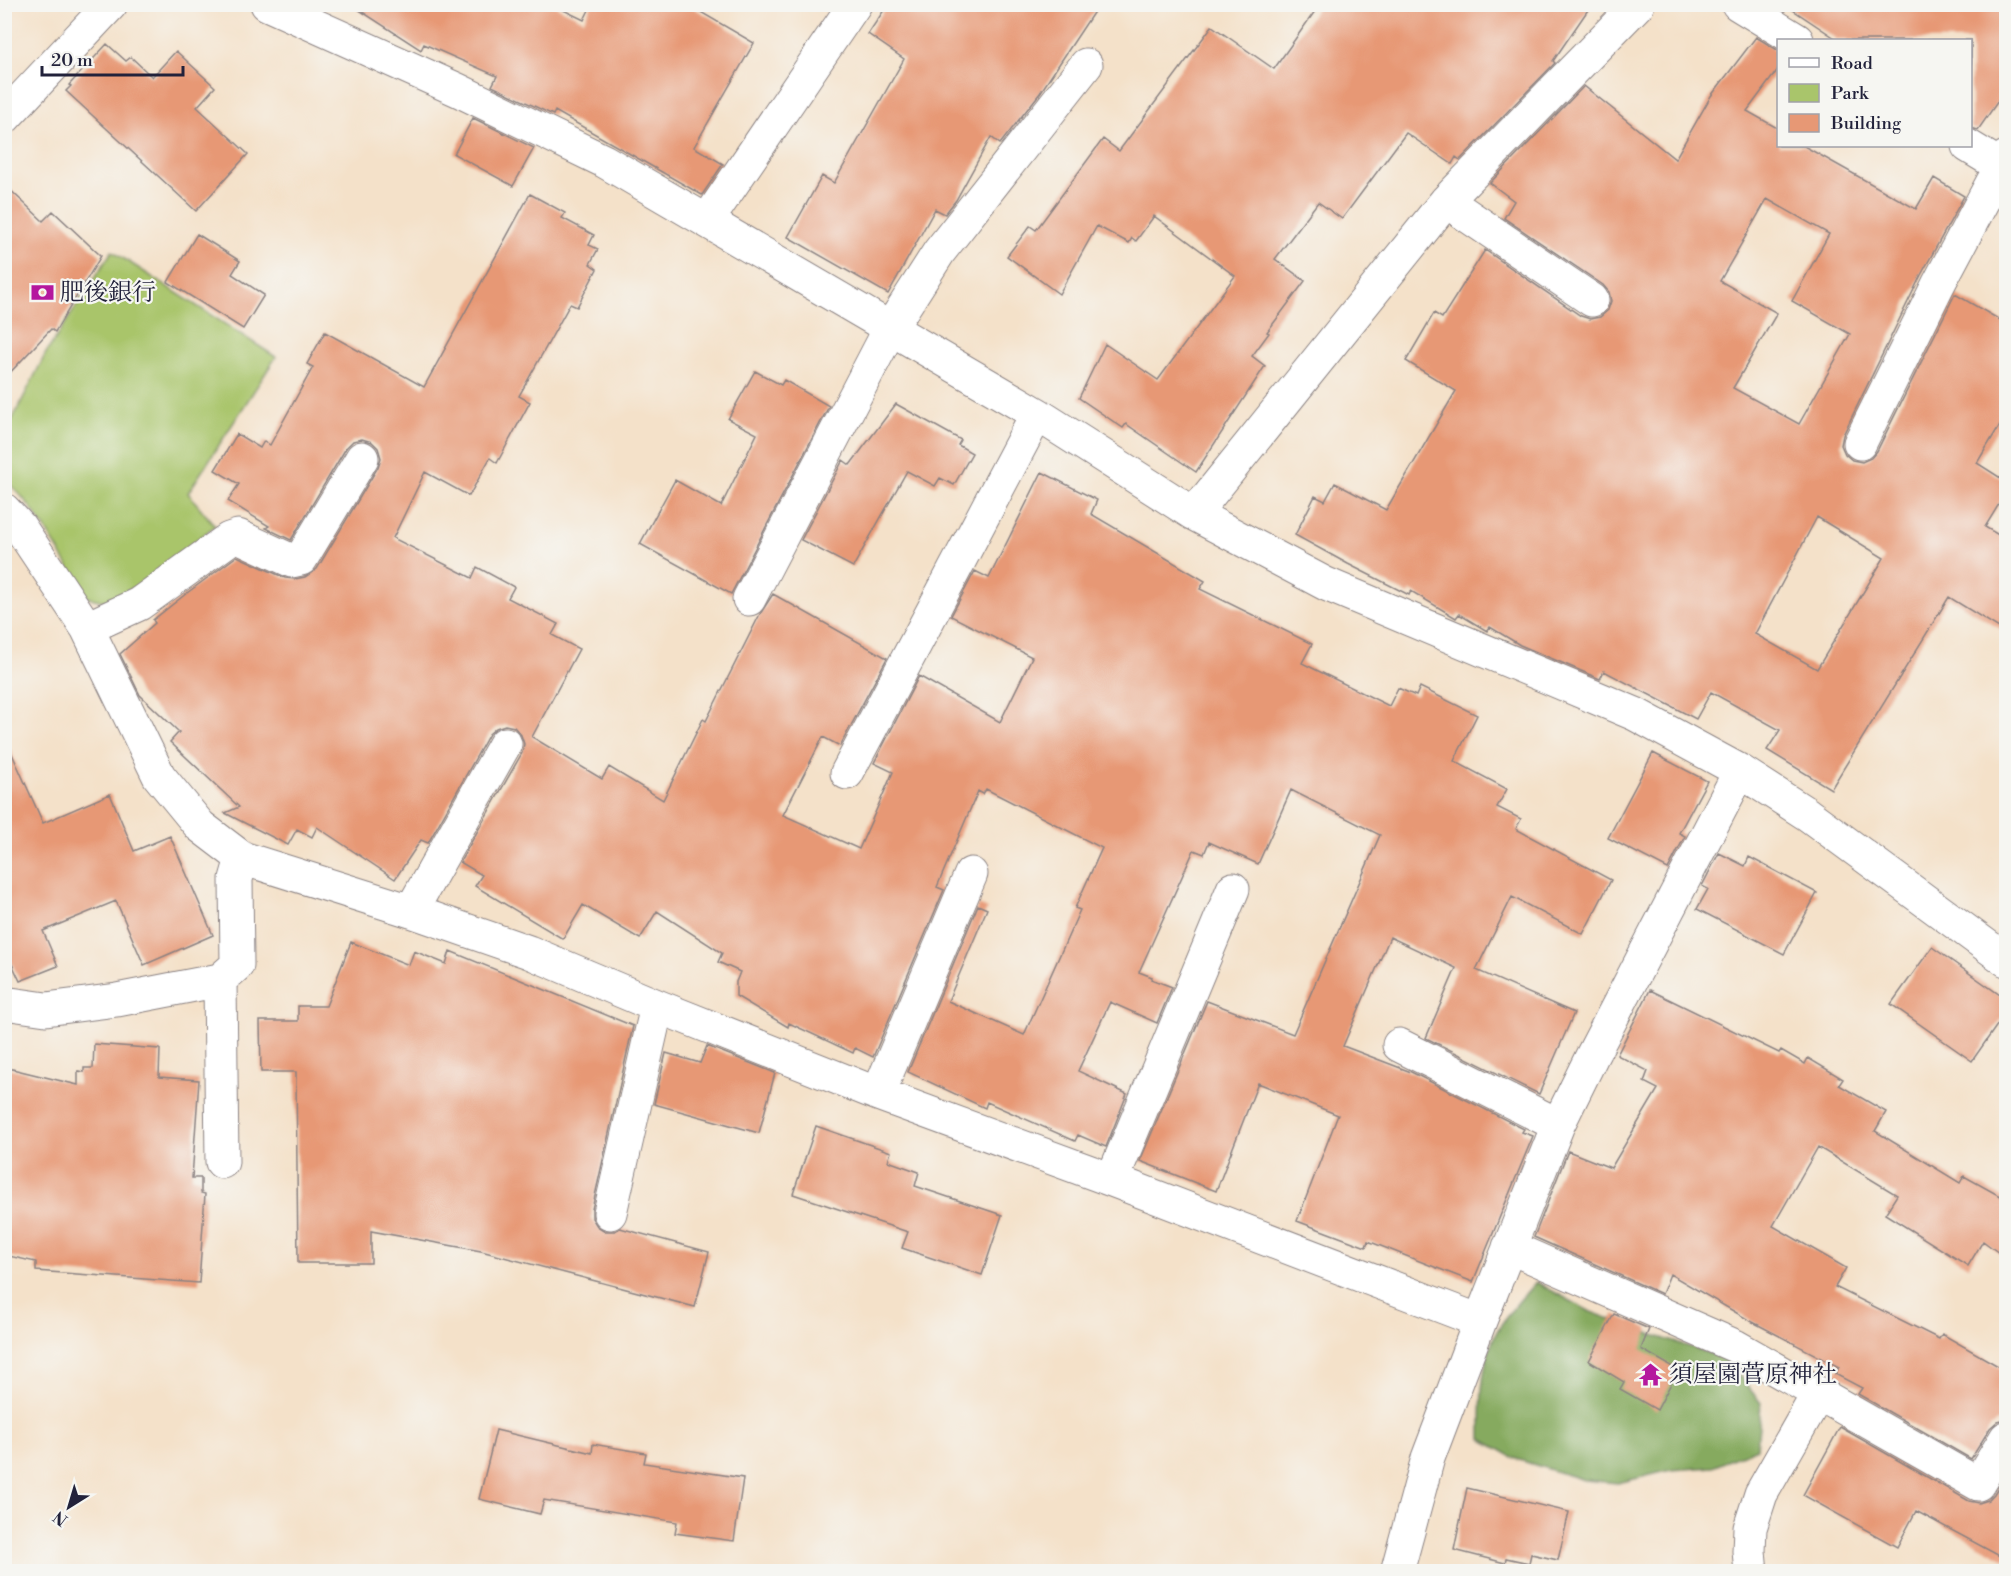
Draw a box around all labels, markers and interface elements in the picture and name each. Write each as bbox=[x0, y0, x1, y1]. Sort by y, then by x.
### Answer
scale bar bbox=[42, 39, 183, 77]
legend bbox=[1777, 39, 1972, 147]
text: 20 m bbox=[51, 49, 93, 72]
text: Road bbox=[1831, 52, 1874, 75]
text: Park bbox=[1831, 82, 1870, 105]
text: Building bbox=[1830, 112, 1902, 135]
place label: 肥後銀行 bbox=[60, 278, 156, 308]
bank icon: 肥後銀行 bbox=[29, 279, 55, 305]
place label: 須屋園菅原神社 bbox=[1669, 1360, 1837, 1390]
temple icon: 須屋園菅原神社 bbox=[1638, 1361, 1664, 1387]
north arrow bbox=[39, 1477, 99, 1537]
text: N bbox=[49, 1506, 72, 1530]

